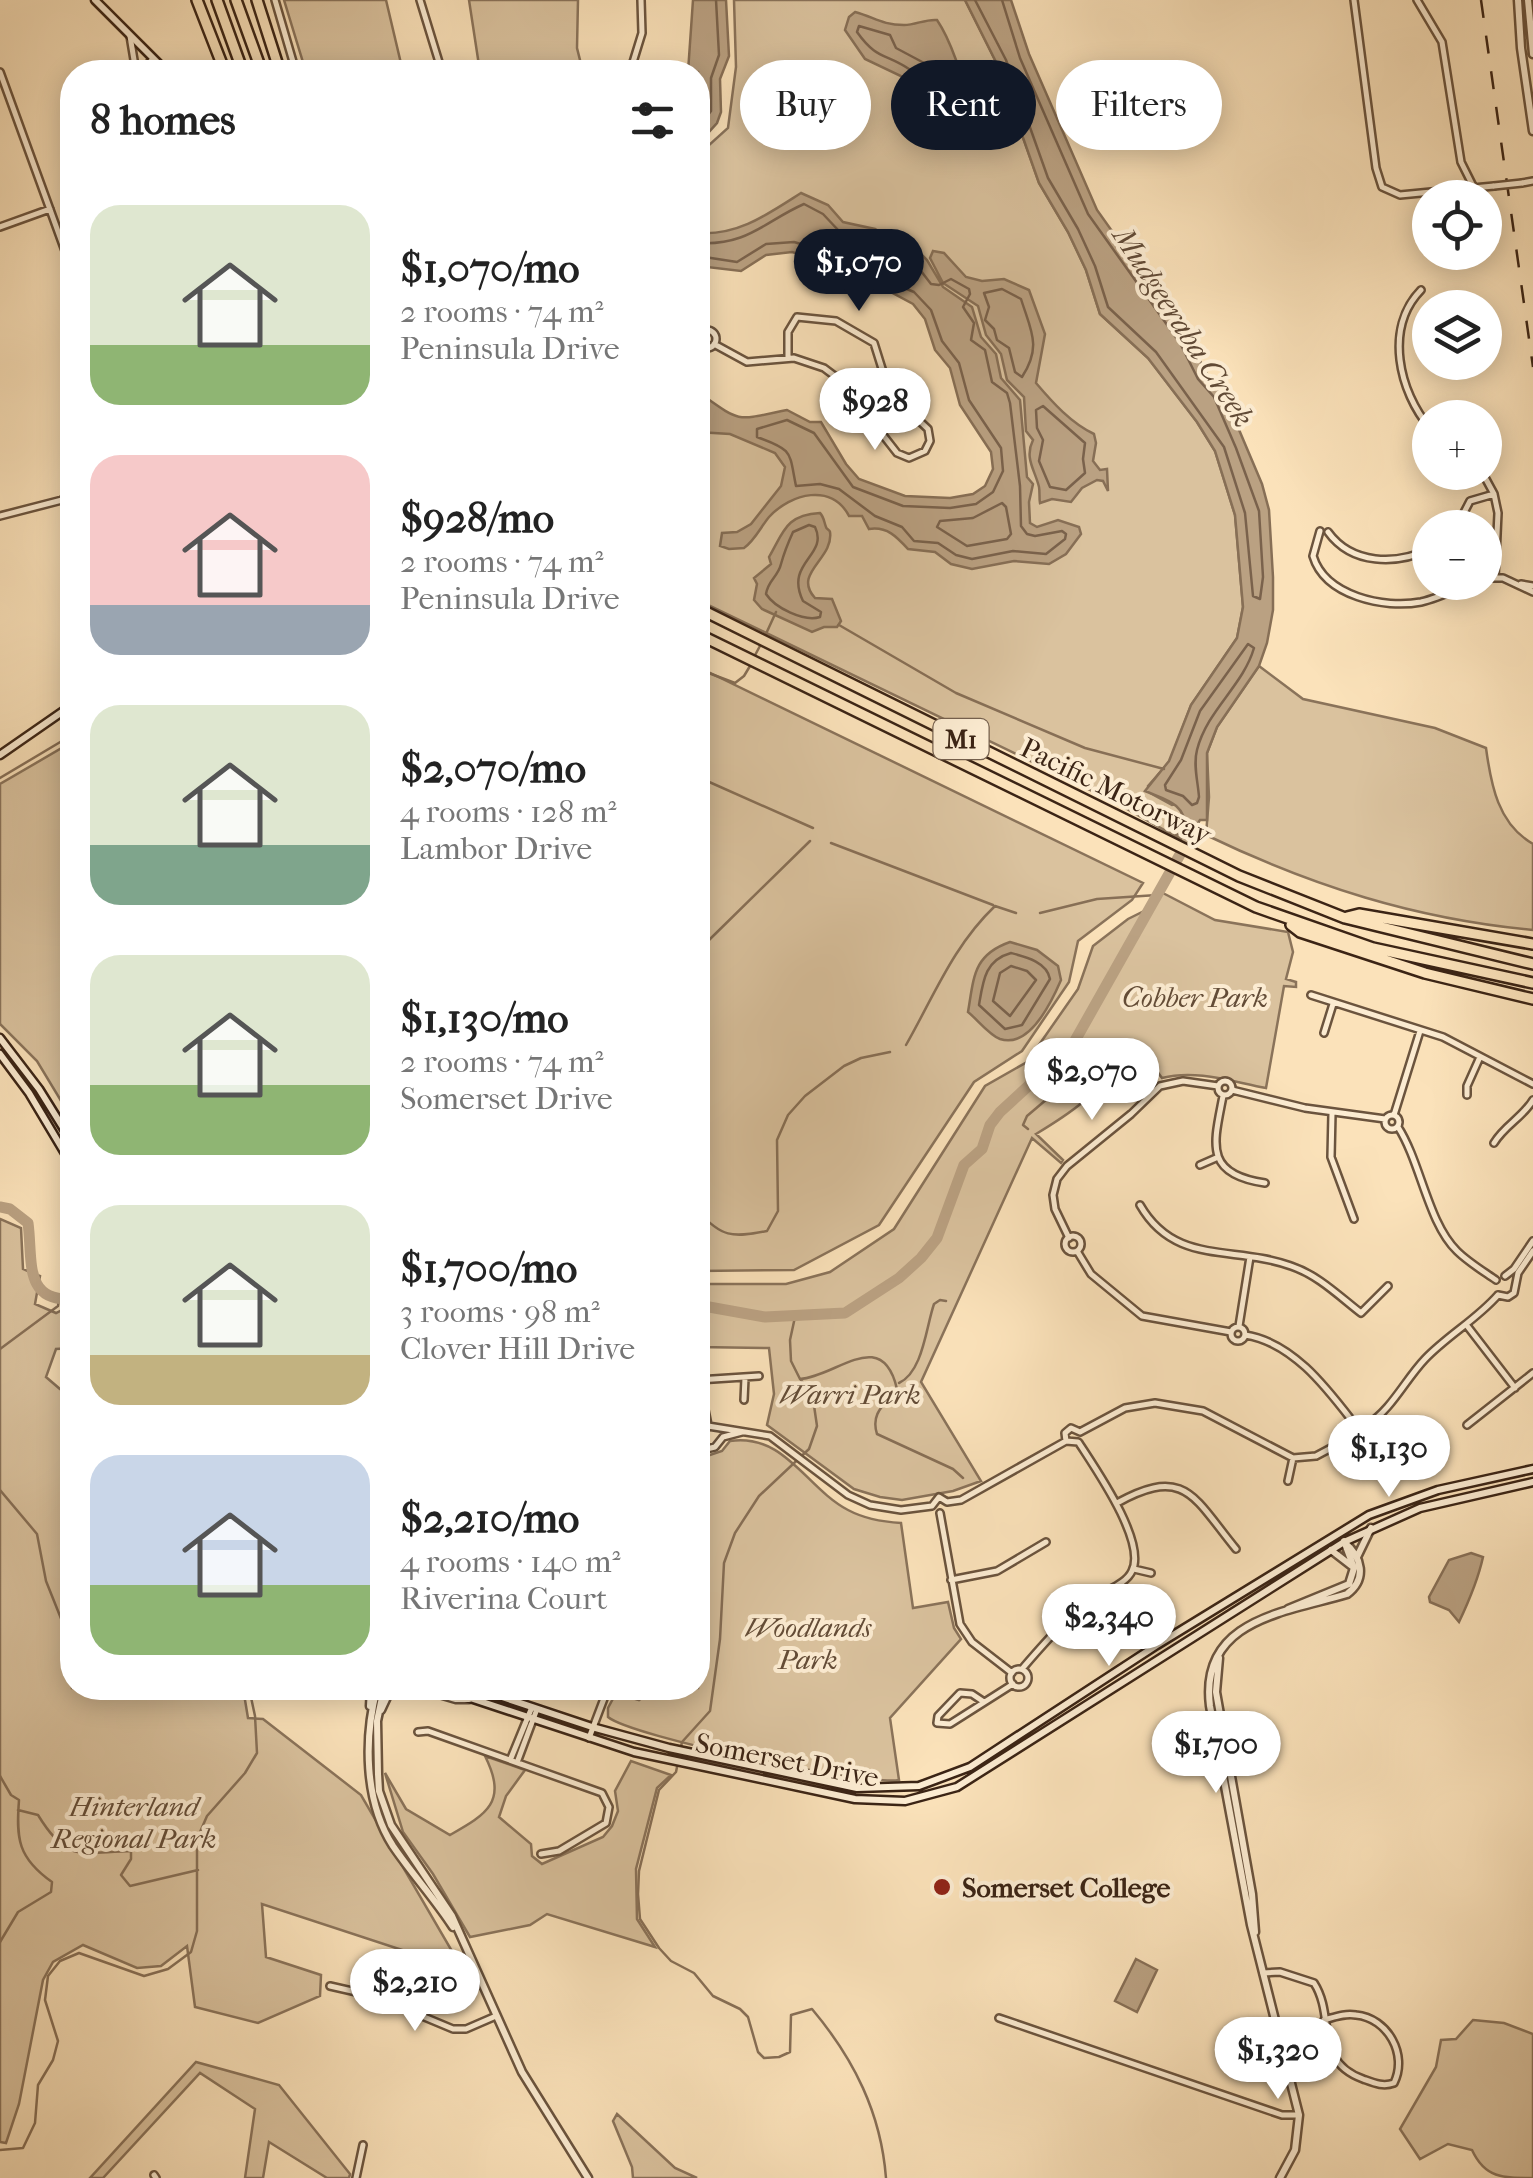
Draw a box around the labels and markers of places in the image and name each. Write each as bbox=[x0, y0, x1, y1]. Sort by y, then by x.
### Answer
pin: $1,070 bbox=[778, 229, 940, 314]
pin: $928 bbox=[816, 368, 934, 453]
pin: $2,070 bbox=[1011, 1038, 1173, 1123]
pin: $1,130 bbox=[1308, 1415, 1470, 1500]
pin: $2,340 bbox=[1028, 1584, 1190, 1669]
pin: $1,700 bbox=[1135, 1711, 1297, 1796]
place label: Somerset College bbox=[962, 1871, 1171, 1904]
marker: Somerset College bbox=[931, 1876, 953, 1898]
pin: $2,210 bbox=[334, 1949, 496, 2034]
pin: $1,320 bbox=[1197, 2017, 1359, 2102]

